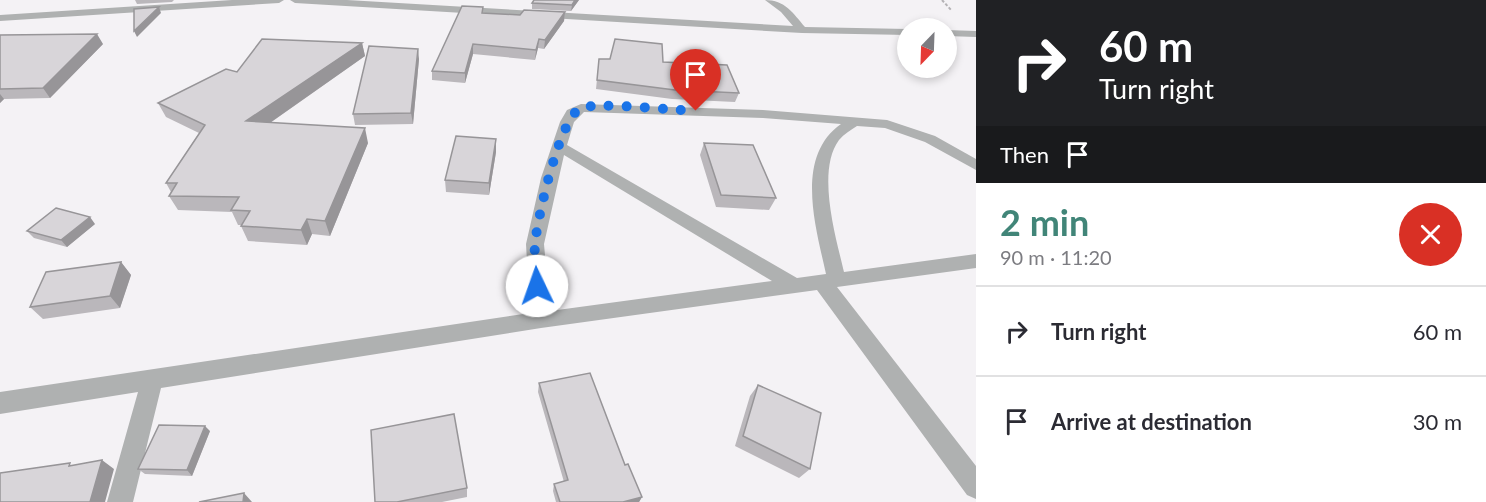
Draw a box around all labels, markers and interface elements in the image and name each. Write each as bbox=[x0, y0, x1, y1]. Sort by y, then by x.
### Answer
north arrow bbox=[897, 18, 957, 78]
map controls bbox=[897, 18, 957, 78]
text: 60 m bbox=[1099, 21, 1193, 71]
icon: right bbox=[1000, 24, 1078, 102]
pin bbox=[670, 49, 721, 111]
icon: arrive bbox=[679, 58, 712, 91]
text: Turn right bbox=[1099, 72, 1214, 105]
icon: arrive bbox=[1061, 138, 1094, 171]
text: Then bbox=[1000, 141, 1049, 168]
text: 2 min bbox=[1000, 200, 1089, 244]
button: close bbox=[1399, 203, 1462, 266]
text: 90 m · 11:20 bbox=[1000, 245, 1112, 269]
position arrow bbox=[505, 254, 569, 318]
icon: right bbox=[1000, 315, 1033, 348]
text: Turn right bbox=[1051, 318, 1146, 345]
text: 60 m bbox=[1413, 318, 1462, 345]
icon: arrive bbox=[1000, 405, 1033, 438]
text: Arrive at destination bbox=[1051, 408, 1252, 435]
text: 30 m bbox=[1413, 408, 1462, 435]

